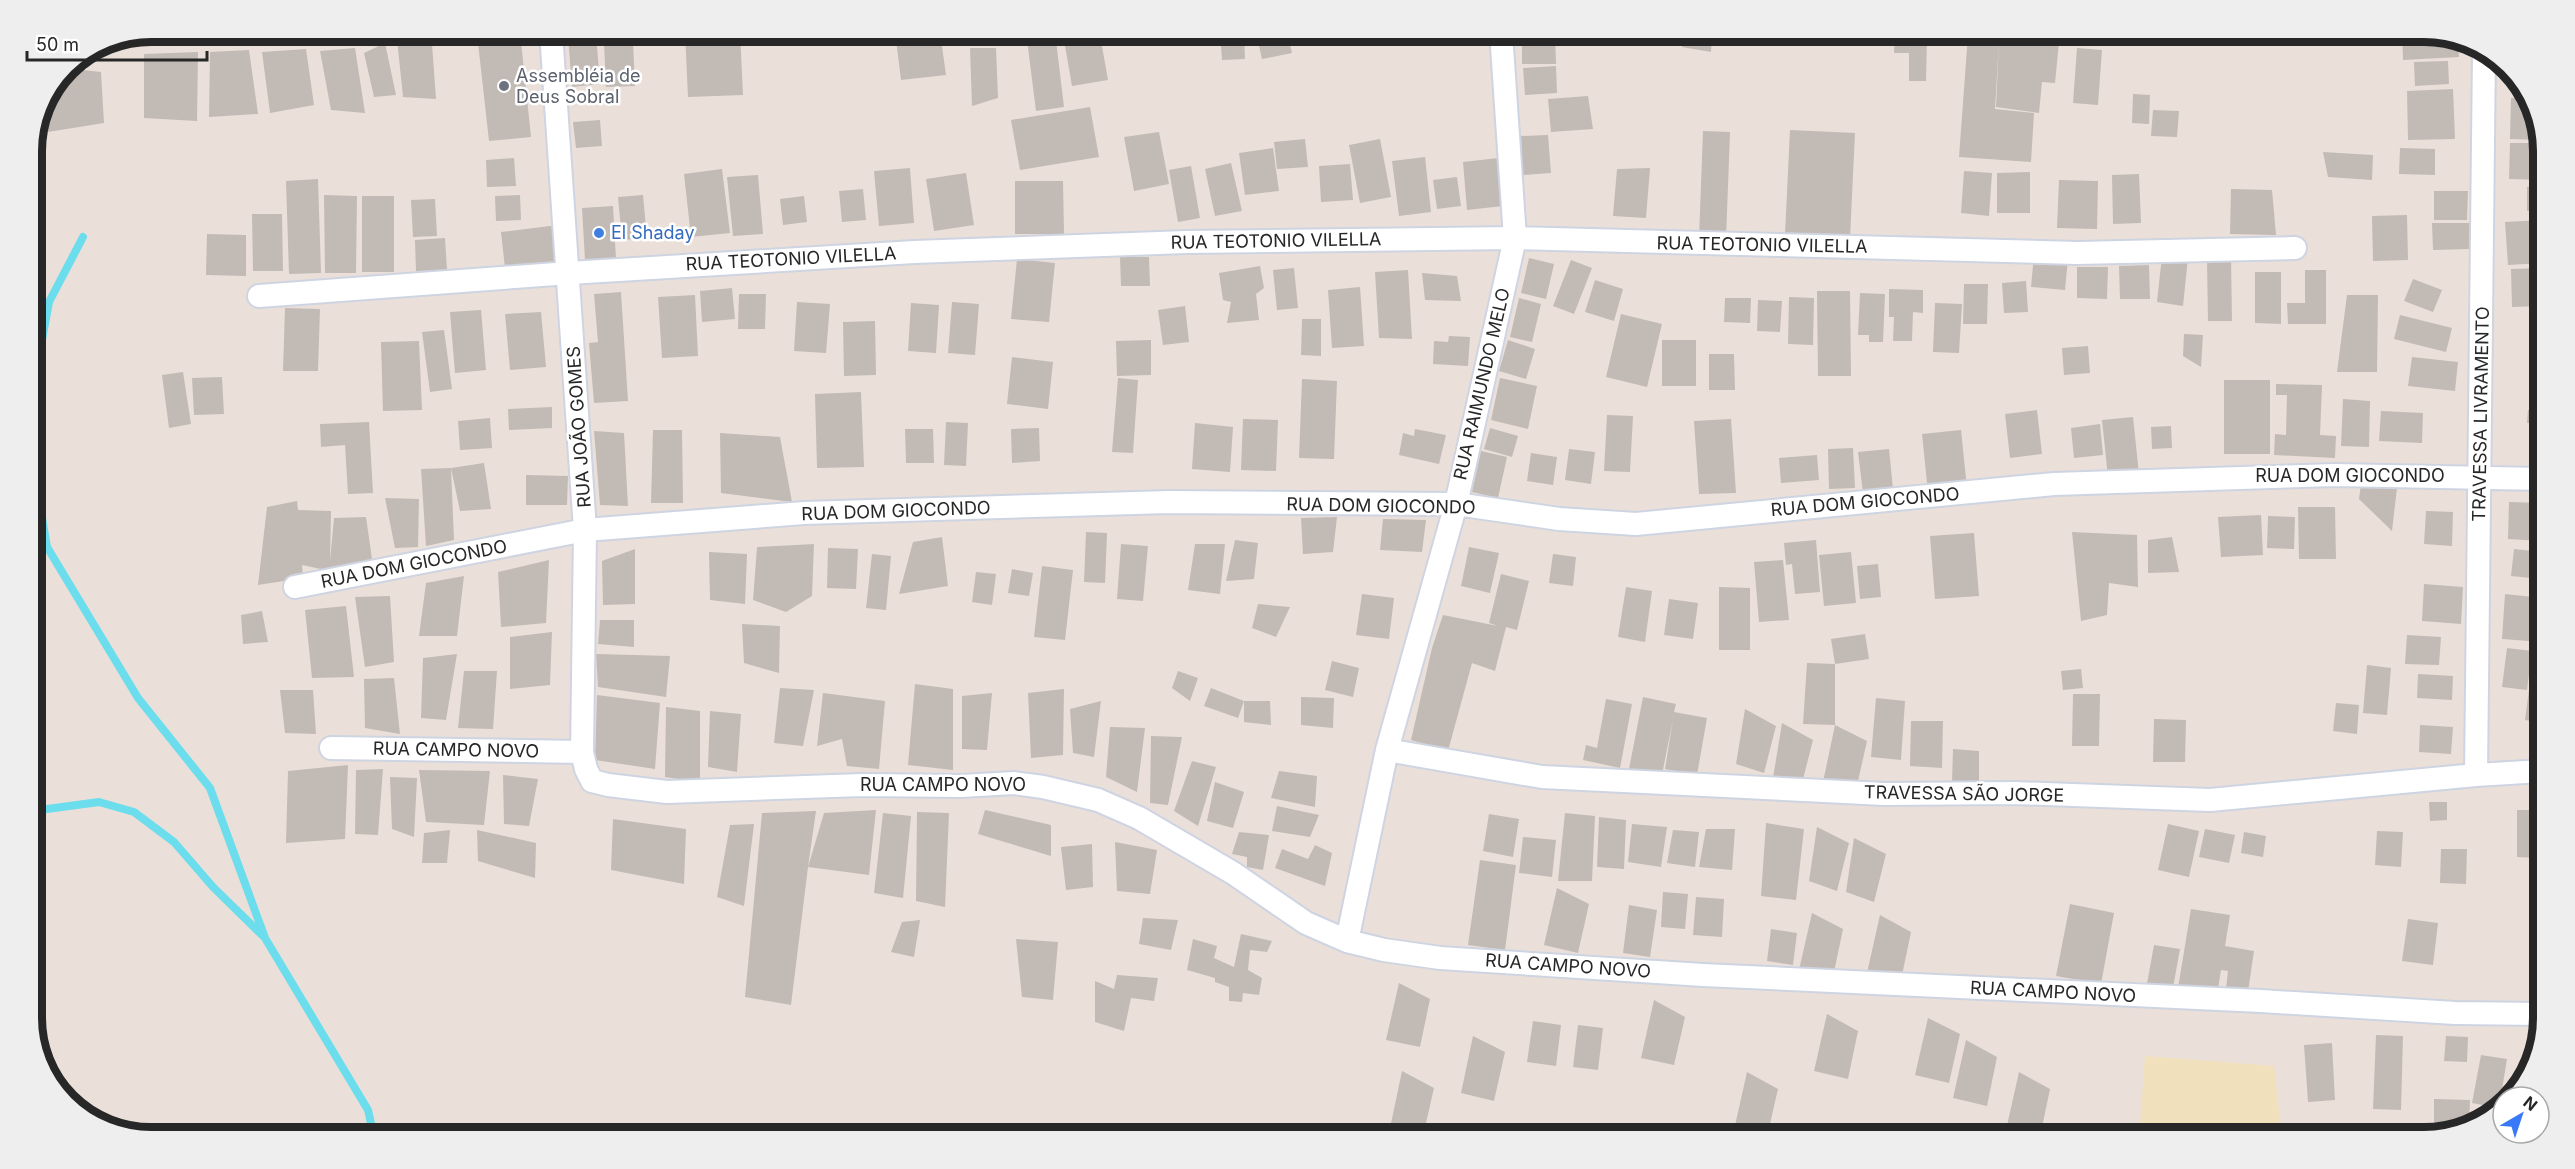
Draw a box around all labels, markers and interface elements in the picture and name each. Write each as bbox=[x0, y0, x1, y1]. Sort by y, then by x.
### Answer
scale bar bbox=[27, 24, 207, 62]
text: 50 m bbox=[36, 34, 79, 55]
place label: Assembléia de Deus Sobral bbox=[516, 65, 641, 107]
marker: Assembléia de Deus Sobral bbox=[497, 79, 511, 93]
place label: El Shaday bbox=[611, 222, 695, 243]
marker: El Shaday bbox=[592, 226, 606, 240]
street label: RUA TEOTONIO VILELLA bbox=[1170, 228, 1382, 253]
street label: RUA TEOTONIO VILELLA bbox=[1656, 232, 1868, 257]
street label: RUA TEOTONIO VILELLA bbox=[685, 242, 897, 275]
street label: RUA RAIMUNDO MELO bbox=[1449, 286, 1514, 482]
street label: TRAVESSA LIVRAMENTO bbox=[2468, 306, 2493, 522]
street label: RUA JOÃO GOMES bbox=[561, 346, 595, 509]
street label: RUA DOM GIOCONDO bbox=[2255, 465, 2445, 486]
street label: RUA DOM GIOCONDO bbox=[1770, 483, 1960, 520]
street label: RUA DOM GIOCONDO bbox=[1286, 493, 1476, 518]
street label: RUA DOM GIOCONDO bbox=[801, 497, 991, 524]
street label: RUA DOM GIOCONDO bbox=[319, 535, 509, 592]
street label: RUA CAMPO NOVO bbox=[373, 738, 539, 761]
street label: RUA CAMPO NOVO bbox=[860, 774, 1026, 795]
street label: TRAVESSA SÃO JORGE bbox=[1864, 780, 2064, 806]
street label: RUA CAMPO NOVO bbox=[1484, 949, 1652, 982]
street label: RUA CAMPO NOVO bbox=[1969, 977, 2137, 1006]
north arrow bbox=[2491, 1085, 2551, 1145]
text: N bbox=[2519, 1092, 2541, 1115]

